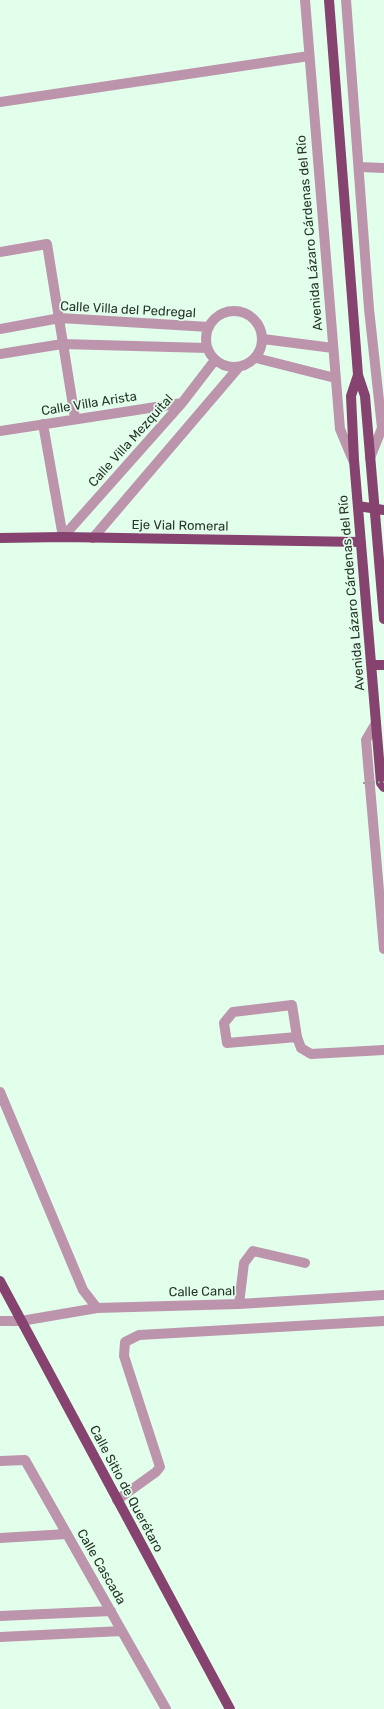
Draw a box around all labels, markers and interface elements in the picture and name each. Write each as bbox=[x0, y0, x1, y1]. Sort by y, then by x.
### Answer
street label: Avenida Lázaro Cárdenas del Río bbox=[294, 134, 326, 332]
street label: Calle Villa del Pedregal bbox=[60, 299, 196, 321]
street label: Calle Villa Arista bbox=[40, 389, 138, 419]
street label: Calle Villa Mezquital bbox=[85, 391, 177, 491]
street label: Avenida Lázaro Cárdenas del Río bbox=[336, 494, 368, 692]
street label: Eje Vial Romeral bbox=[131, 517, 229, 535]
street label: Calle Canal bbox=[169, 1284, 235, 1300]
street label: Calle Sitio de Querétaro bbox=[86, 1423, 166, 1555]
street label: Calle Cascada bbox=[73, 1527, 129, 1607]

